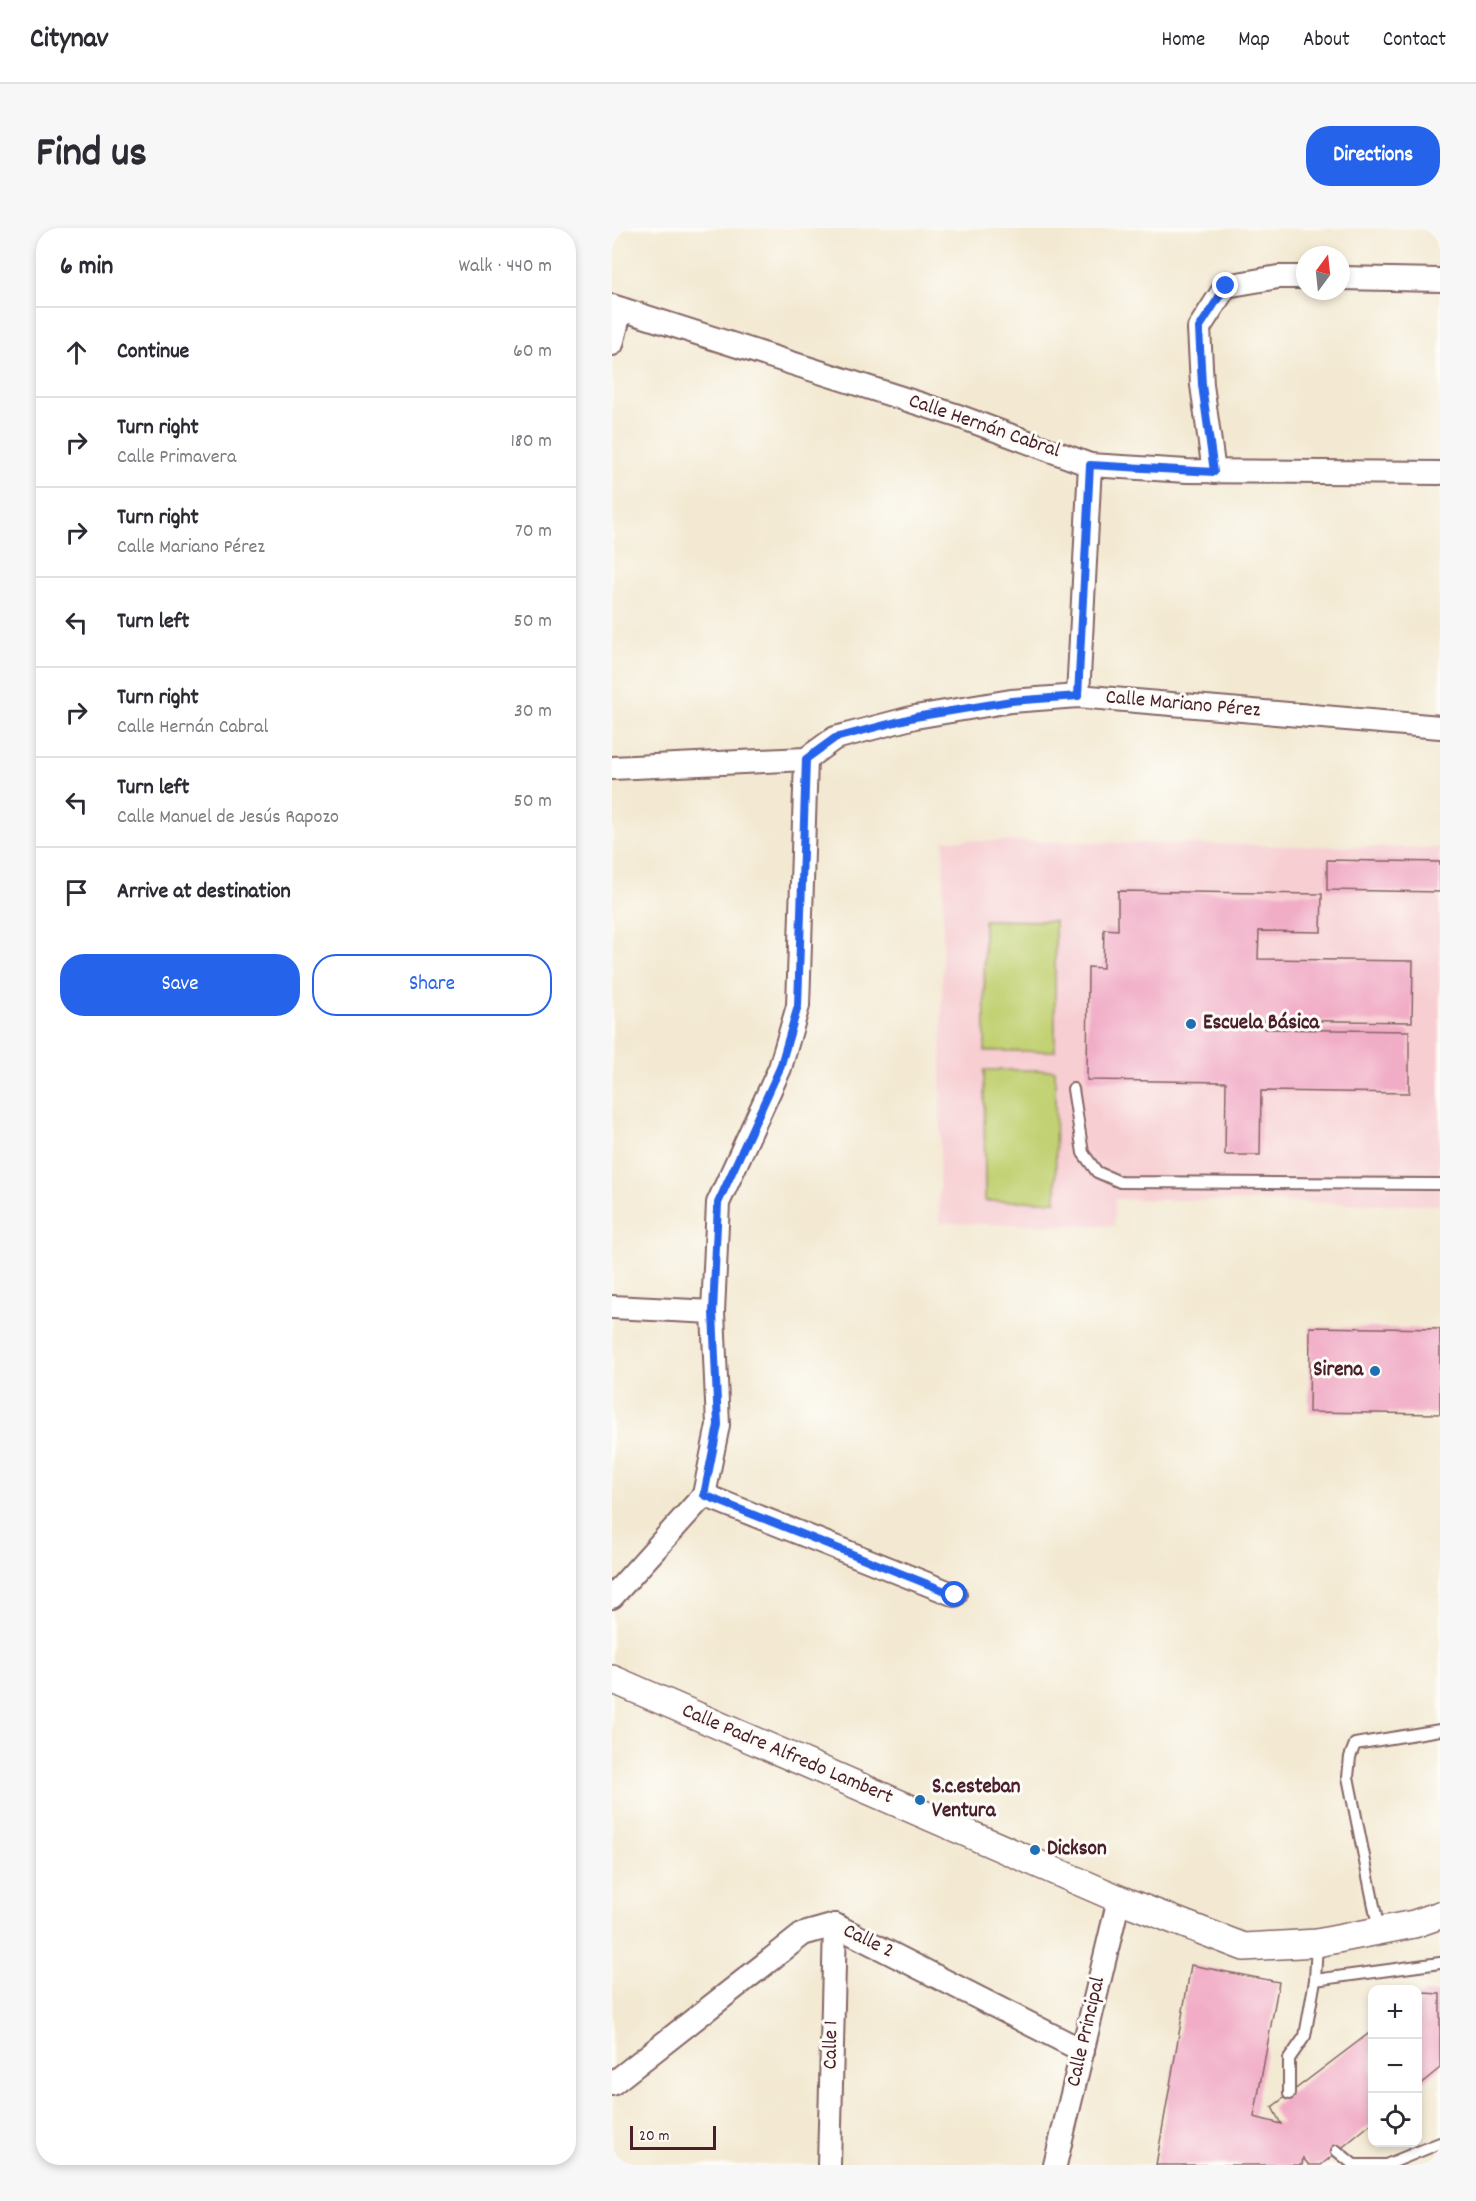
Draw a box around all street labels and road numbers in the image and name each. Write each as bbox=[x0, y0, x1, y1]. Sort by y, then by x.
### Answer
street label: Calle Hernán Cabral bbox=[904, 387, 1064, 467]
street label: Calle Mariano Pérez bbox=[1104, 683, 1262, 727]
street label: Calle Padre Alfredo Lambert bbox=[677, 1697, 898, 1813]
street label: Calle 2 bbox=[837, 1917, 899, 1967]
street label: Calle Principal bbox=[1060, 1974, 1114, 2090]
street label: Calle 1 bbox=[817, 2020, 847, 2070]

